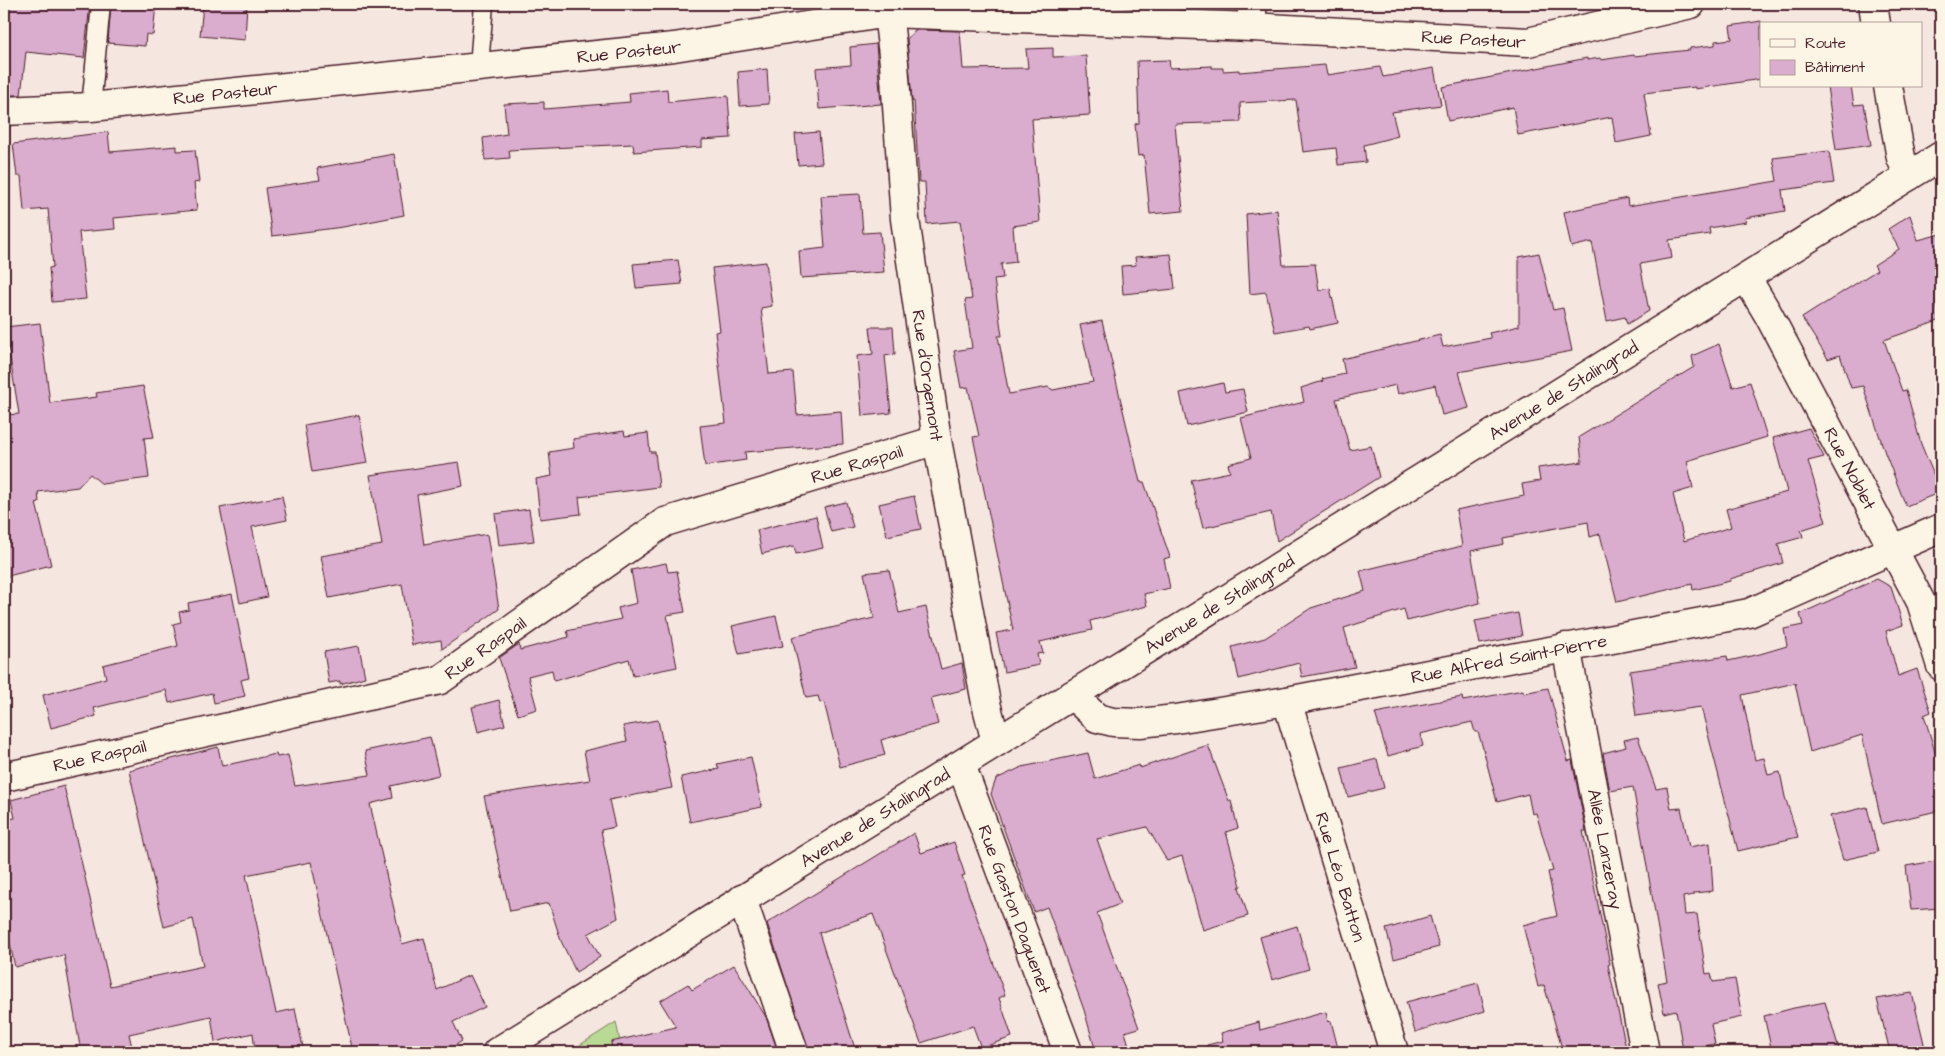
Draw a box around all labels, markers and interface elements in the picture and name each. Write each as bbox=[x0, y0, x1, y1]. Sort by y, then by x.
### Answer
legend bbox=[1760, 22, 1922, 88]
street label: Rue Pasteur bbox=[1421, 24, 1527, 54]
text: Route bbox=[1805, 33, 1846, 54]
street label: Rue Pasteur bbox=[576, 34, 683, 69]
text: Bâtiment bbox=[1805, 57, 1865, 78]
street label: Rue Pasteur bbox=[172, 75, 279, 111]
street label: Rue d'Orgemont bbox=[906, 308, 950, 444]
street label: Avenue de Stalingrad bbox=[1484, 334, 1643, 446]
street label: Rue Noblet bbox=[1818, 423, 1883, 515]
street label: Rue Raspail bbox=[808, 438, 906, 490]
street label: Avenue de Stalingrad bbox=[1140, 548, 1299, 660]
street label: Rue Raspail bbox=[439, 611, 531, 686]
street label: Rue Alfred Saint-Pierre bbox=[1409, 628, 1609, 690]
street label: Rue Raspail bbox=[51, 733, 149, 778]
street label: Avenue de Stalingrad bbox=[795, 761, 955, 873]
street label: Allée Lanzeray bbox=[1581, 787, 1629, 912]
street label: Rue Léo Batton bbox=[1309, 809, 1372, 945]
street label: Rue Gaston Daguenet bbox=[972, 821, 1058, 998]

